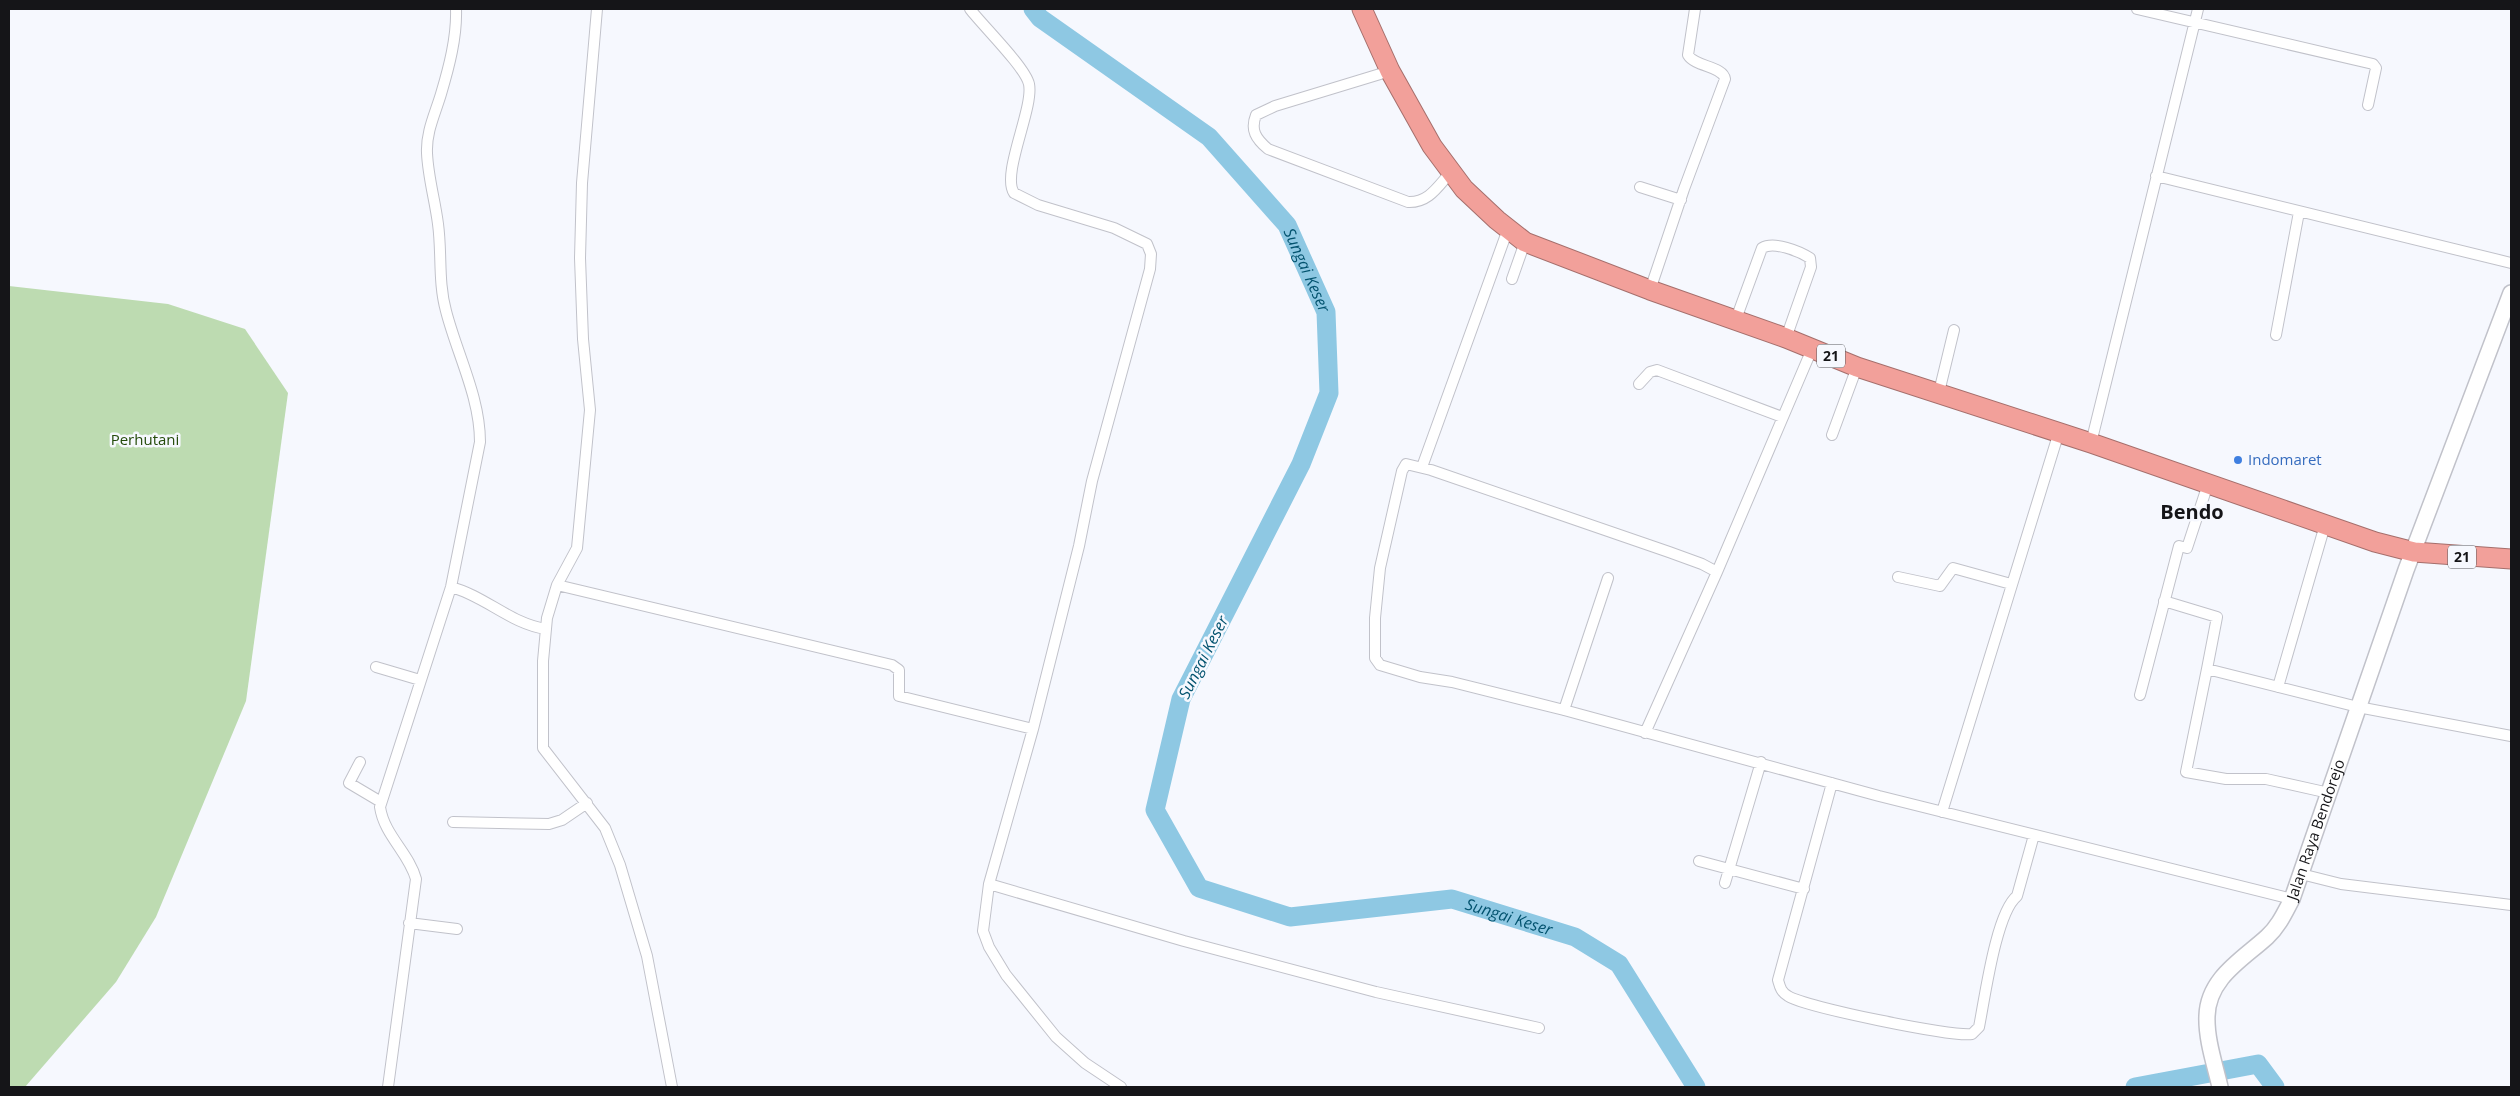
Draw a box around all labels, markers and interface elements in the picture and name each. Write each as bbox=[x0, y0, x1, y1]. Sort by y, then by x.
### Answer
water label: Sungai Keser bbox=[1279, 224, 1336, 316]
road number: 21 bbox=[1817, 344, 1845, 368]
park label: Perhutani bbox=[111, 429, 179, 449]
place label: Indomaret bbox=[2248, 449, 2322, 469]
marker: Indomaret bbox=[2232, 454, 2244, 466]
district label: Bendo bbox=[2160, 498, 2224, 525]
road number: 21 bbox=[2448, 546, 2476, 568]
water label: Sungai Keser bbox=[1173, 611, 1234, 702]
street label: Jalan Raya Bendorejo bbox=[2281, 756, 2349, 905]
water label: Sungai Keser bbox=[1463, 893, 1556, 941]

